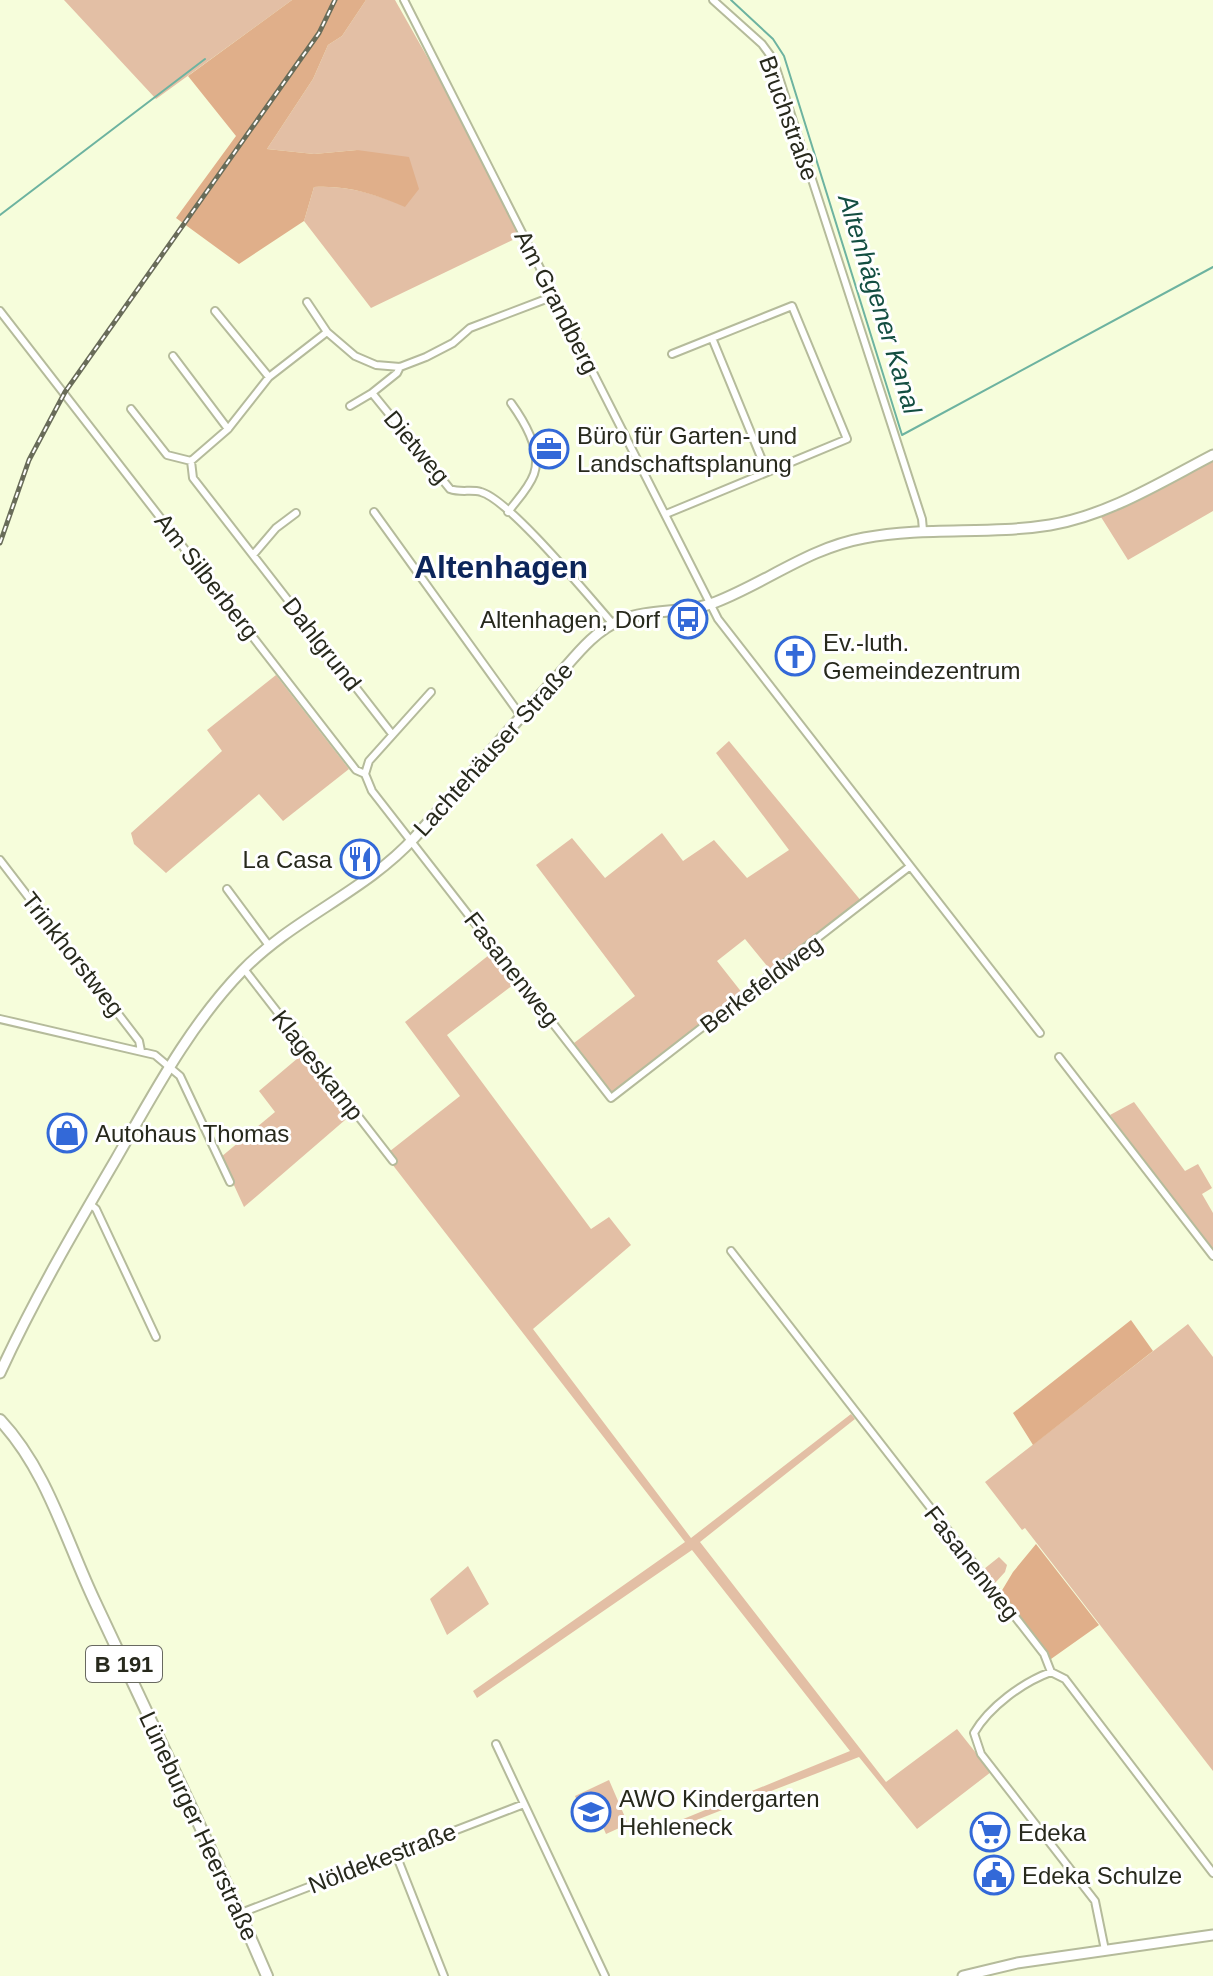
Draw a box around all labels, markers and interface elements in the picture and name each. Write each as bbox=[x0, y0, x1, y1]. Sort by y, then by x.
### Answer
street label: Bruchstraße bbox=[754, 52, 824, 184]
water label: Altenhägener Kanal bbox=[832, 188, 928, 419]
street label: Am Grandberg bbox=[509, 226, 605, 378]
street label: Dietweg bbox=[379, 405, 455, 489]
place label: Büro für Garten- und Landschaftsplanung bbox=[577, 422, 797, 477]
office icon: Büro für Garten- und Landschaftsplanung bbox=[528, 428, 570, 470]
street label: Am Silberberg bbox=[150, 508, 264, 644]
district label: Altenhagen bbox=[414, 549, 588, 585]
street label: Dahlgrund bbox=[277, 592, 367, 696]
bus stop icon: Altenhagen, Dorf bbox=[667, 598, 709, 640]
place label: Altenhagen, Dorf bbox=[480, 606, 660, 633]
place label: Ev.-luth. Gemeindezentrum bbox=[823, 629, 1020, 684]
church icon: Ev.-luth. Gemeindezentrum bbox=[774, 635, 816, 677]
street label: Lachtehäuser Straße bbox=[408, 657, 578, 841]
restaurant icon: La Casa bbox=[339, 838, 381, 880]
place label: La Casa bbox=[243, 846, 333, 873]
street label: Trinkhorstweg bbox=[16, 887, 130, 1021]
street label: Fasanenweg bbox=[459, 907, 565, 1031]
street label: Berkefeldweg bbox=[695, 929, 827, 1039]
street label: Klageskamp bbox=[267, 1005, 369, 1125]
shop icon: Autohaus Thomas bbox=[46, 1112, 88, 1154]
place label: Autohaus Thomas bbox=[95, 1120, 289, 1147]
street label: Fasanenweg bbox=[919, 1501, 1025, 1625]
road number: B 191 bbox=[86, 1646, 162, 1682]
street label: Lüneburger Heerstraße bbox=[134, 1707, 264, 1945]
place label: AWO Kindergarten Hehleneck bbox=[619, 1785, 820, 1840]
school or university icon: AWO Kindergarten Hehleneck bbox=[570, 1791, 612, 1833]
supermarket icon: Edeka bbox=[969, 1811, 1011, 1853]
street label: Nöldekestraße bbox=[304, 1817, 460, 1899]
place label: Edeka bbox=[1018, 1819, 1087, 1846]
public building icon: Edeka Schulze bbox=[973, 1854, 1015, 1896]
place label: Edeka Schulze bbox=[1022, 1862, 1182, 1889]

